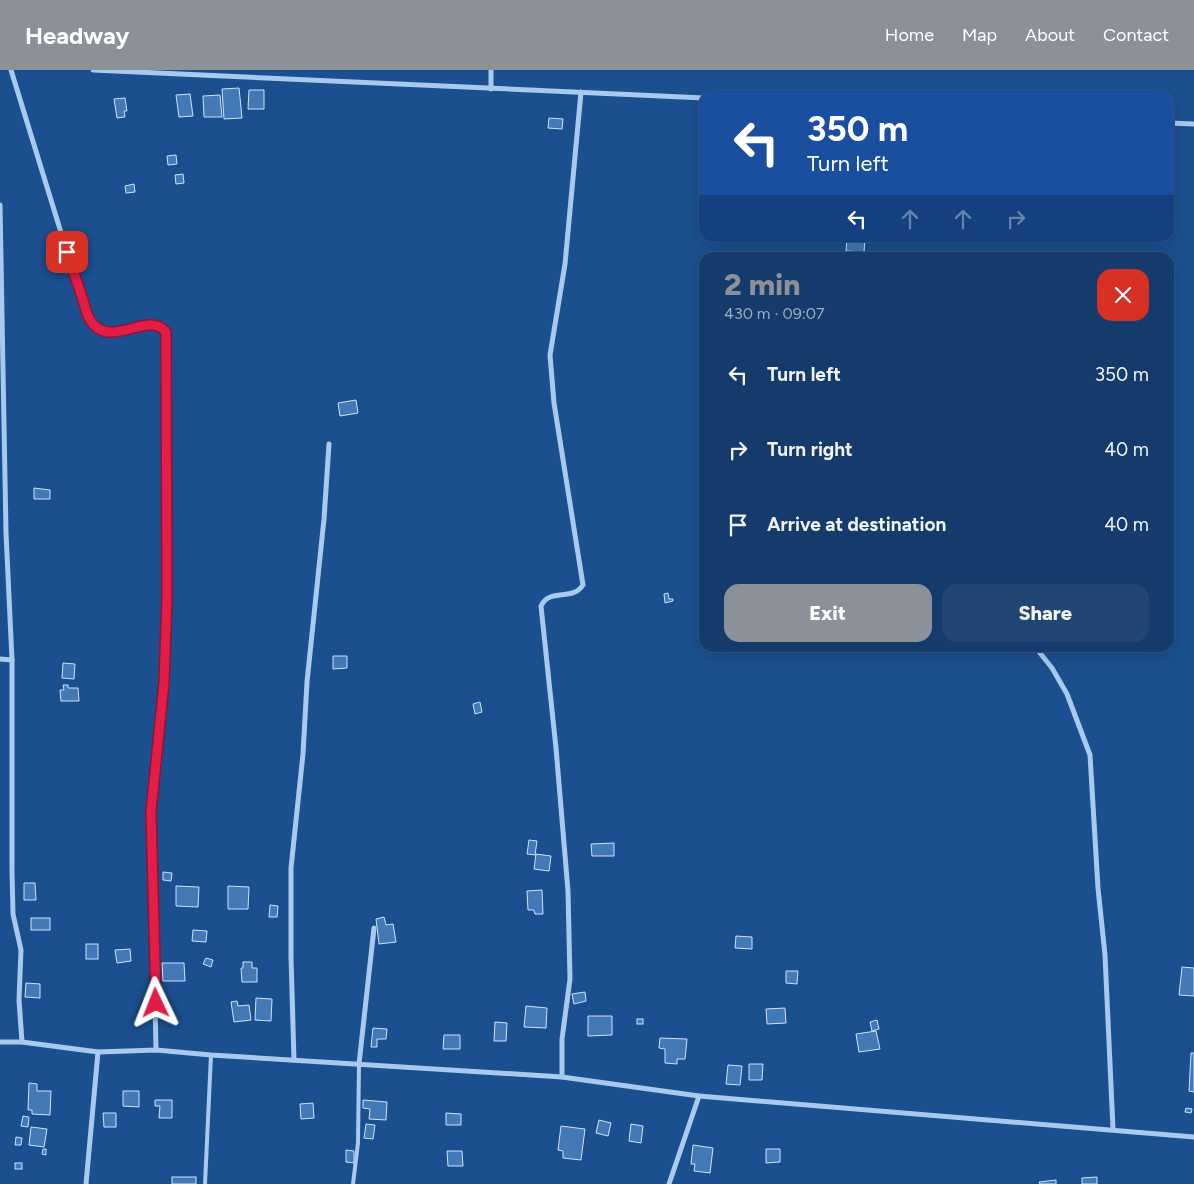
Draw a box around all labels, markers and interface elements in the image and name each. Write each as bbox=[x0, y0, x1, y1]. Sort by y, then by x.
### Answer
text: Headway bbox=[25, 21, 129, 50]
text: Home bbox=[885, 24, 934, 46]
text: Map bbox=[962, 24, 997, 46]
text: About bbox=[1025, 24, 1075, 46]
text: Contact bbox=[1103, 24, 1169, 46]
text: 350 m bbox=[807, 108, 908, 150]
icon: left bbox=[724, 110, 789, 175]
text: Turn left bbox=[807, 150, 889, 177]
icon: left bbox=[843, 205, 871, 233]
icon: ahead bbox=[896, 205, 924, 233]
icon: ahead bbox=[949, 205, 977, 233]
icon: right bbox=[1002, 205, 1030, 233]
pin bbox=[46, 231, 88, 273]
icon: arrive bbox=[53, 238, 81, 266]
text: 2 min bbox=[724, 266, 801, 303]
button: close bbox=[1097, 269, 1149, 321]
text: 430 m · 09:07 bbox=[724, 304, 825, 323]
icon: left bbox=[724, 361, 752, 389]
text: Turn left bbox=[767, 363, 841, 386]
text: 350 m bbox=[1095, 363, 1149, 386]
icon: right bbox=[724, 436, 752, 464]
text: Turn right bbox=[767, 438, 853, 461]
text: 40 m bbox=[1104, 438, 1149, 461]
icon: arrive bbox=[724, 511, 752, 539]
text: Arrive at destination bbox=[767, 513, 946, 536]
text: 40 m bbox=[1104, 513, 1149, 536]
button: Exit bbox=[724, 584, 932, 642]
button: Share bbox=[942, 584, 1149, 642]
position arrow bbox=[129, 976, 181, 1028]

